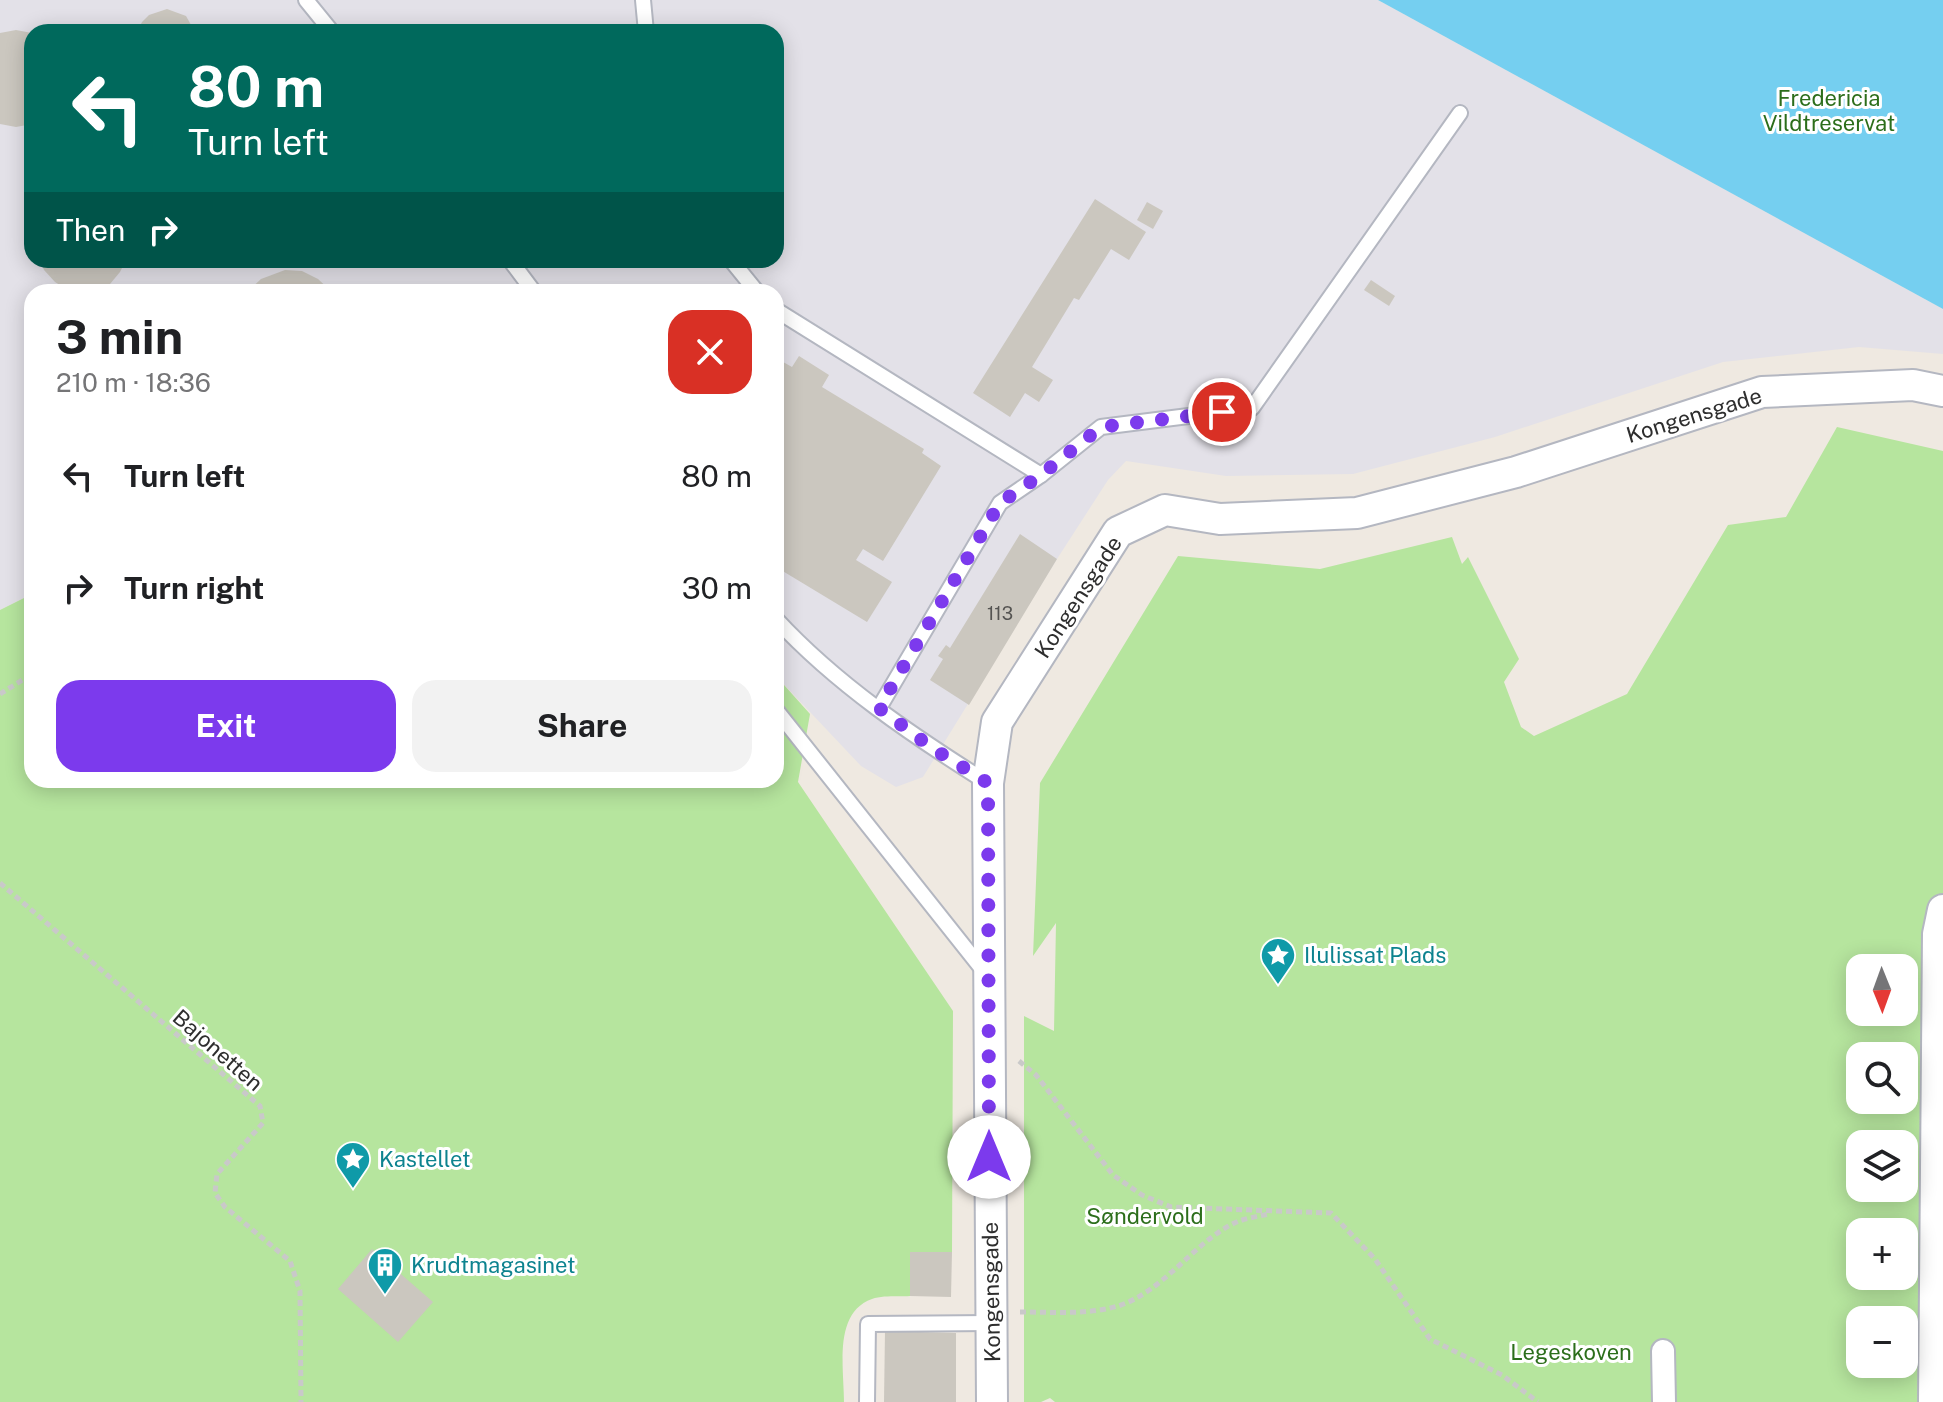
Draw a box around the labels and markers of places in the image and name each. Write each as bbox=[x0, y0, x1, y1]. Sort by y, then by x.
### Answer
pin bbox=[1188, 378, 1256, 446]
place icon: Ilulissat Plads bbox=[1259, 936, 1297, 986]
place label: Ilulissat Plads bbox=[1304, 942, 1446, 968]
place icon: Kastellet bbox=[334, 1140, 372, 1190]
place label: Kastellet bbox=[379, 1146, 470, 1172]
building icon: Krudtmagasinet bbox=[366, 1246, 404, 1296]
place label: Krudtmagasinet bbox=[411, 1252, 576, 1278]

